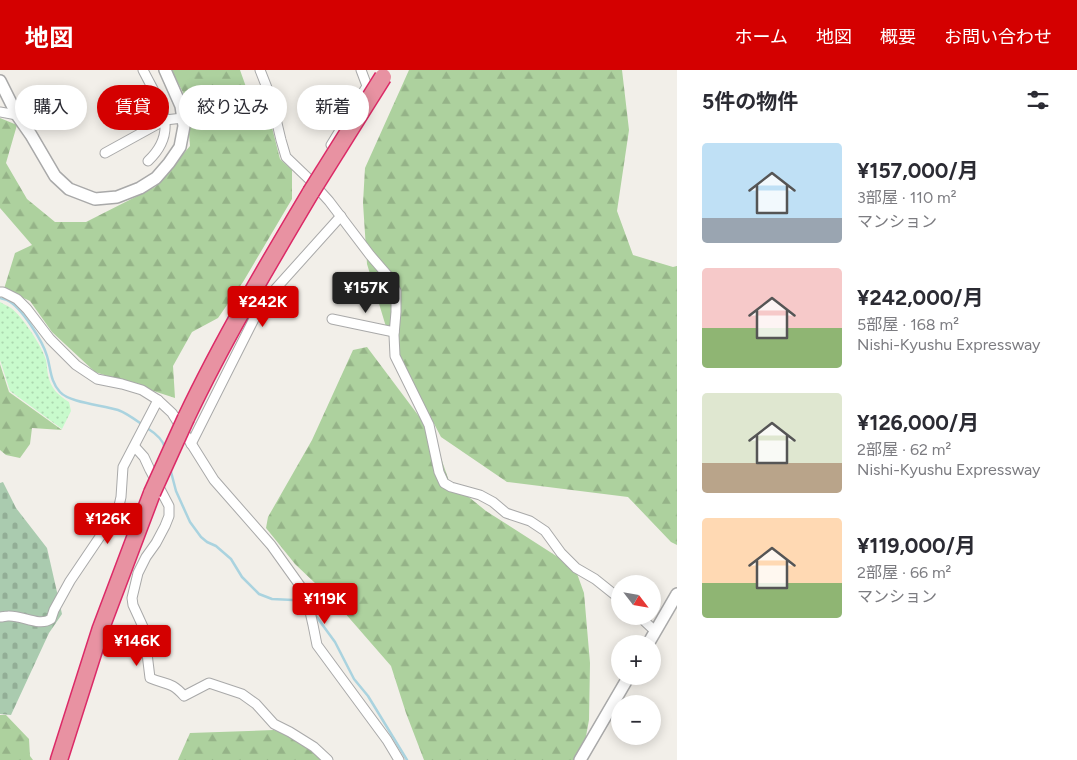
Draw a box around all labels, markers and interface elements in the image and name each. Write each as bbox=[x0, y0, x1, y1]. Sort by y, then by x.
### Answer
text: 地図 bbox=[25, 23, 73, 52]
text: ホーム bbox=[735, 26, 788, 48]
text: 地図 bbox=[816, 26, 852, 48]
text: 概要 bbox=[880, 26, 916, 48]
text: お問い合わせ bbox=[944, 26, 1052, 48]
chip: 購入 bbox=[15, 85, 87, 130]
chip: 賃貸 bbox=[97, 85, 169, 130]
chip: 絞り込み bbox=[179, 85, 287, 130]
chip: 新着 bbox=[297, 85, 369, 130]
icon: filters bbox=[1024, 86, 1052, 114]
text: 5件の物件 bbox=[702, 89, 798, 114]
text: ¥157,000/月 bbox=[857, 158, 979, 183]
icon: home bbox=[742, 163, 802, 223]
text: 3部屋 · 110 m² bbox=[857, 188, 957, 207]
text: マンション bbox=[857, 212, 937, 231]
pin: ¥157K bbox=[331, 272, 401, 314]
text: ¥157K bbox=[343, 278, 389, 297]
text: ¥242,000/月 bbox=[857, 285, 983, 310]
pin: ¥242K bbox=[228, 286, 298, 328]
icon: home bbox=[742, 288, 802, 348]
text: ¥242K bbox=[239, 292, 287, 311]
text: 5部屋 · 168 m² bbox=[857, 315, 959, 334]
text: Nishi-Kyushu Expressway bbox=[857, 335, 1041, 354]
text: ¥126,000/月 bbox=[857, 410, 979, 435]
icon: home bbox=[742, 413, 802, 473]
text: 2部屋 · 62 m² bbox=[857, 440, 951, 459]
text: Nishi-Kyushu Expressway bbox=[857, 460, 1041, 479]
pin: ¥126K bbox=[73, 502, 143, 545]
text: ¥126K bbox=[85, 509, 131, 528]
text: ¥119,000/月 bbox=[857, 533, 976, 558]
icon: home bbox=[742, 538, 802, 598]
text: 2部屋 · 66 m² bbox=[857, 563, 951, 582]
north arrow bbox=[611, 575, 661, 625]
map controls bbox=[611, 575, 661, 745]
pin: ¥119K bbox=[290, 582, 360, 625]
text: マンション bbox=[857, 587, 937, 606]
text: ¥119K bbox=[304, 589, 346, 608]
pin: ¥146K bbox=[102, 624, 172, 667]
text: ¥146K bbox=[114, 631, 160, 650]
button: + bbox=[611, 635, 661, 685]
button: − bbox=[611, 695, 661, 745]

